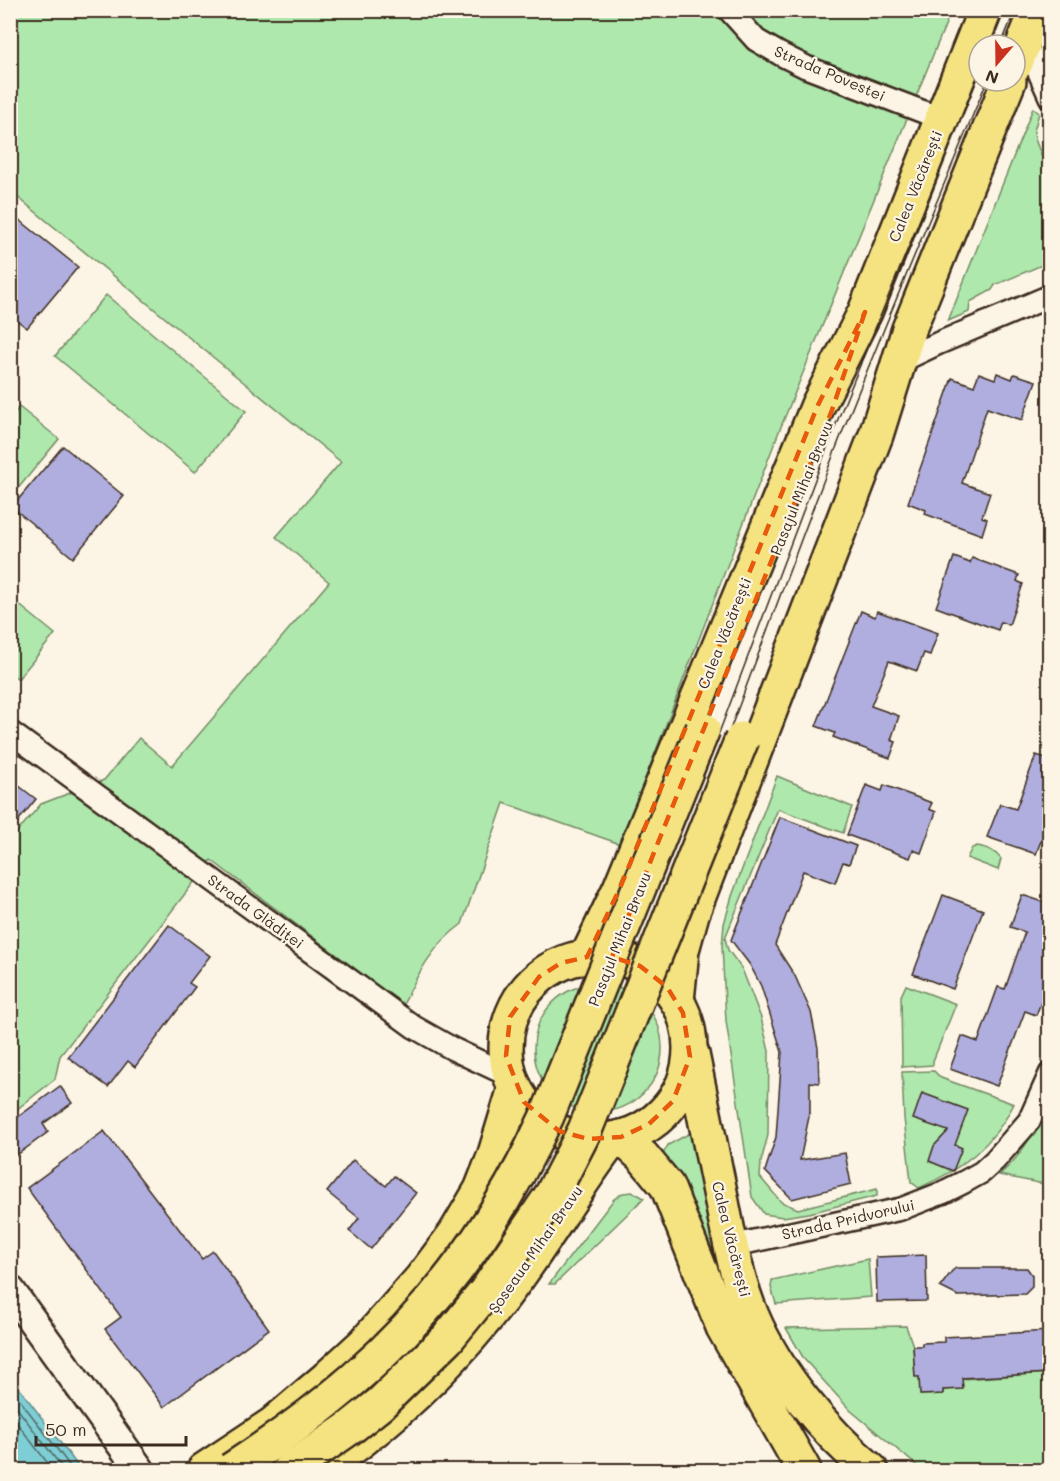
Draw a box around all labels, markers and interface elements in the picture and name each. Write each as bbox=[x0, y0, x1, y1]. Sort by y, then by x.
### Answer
north arrow bbox=[967, 33, 1027, 93]
street label: Strada Povestei bbox=[771, 41, 889, 105]
text: N bbox=[982, 66, 1001, 90]
street label: Calea Văcărești bbox=[884, 127, 947, 245]
street label: Pasajul Mihai Bravu bbox=[765, 418, 837, 558]
street label: Calea Văcărești bbox=[693, 574, 756, 692]
street label: Strada Glădiței bbox=[203, 869, 308, 954]
street label: Pasajul Mihai Bravu bbox=[583, 869, 655, 1009]
street label: Calea Văcărești bbox=[707, 1179, 756, 1299]
street label: Șoseaua Mihai Bravu bbox=[483, 1181, 588, 1317]
street label: Strada Pridvorului bbox=[780, 1194, 916, 1244]
scale bar bbox=[36, 1409, 186, 1447]
text: 50 m bbox=[45, 1417, 87, 1441]

